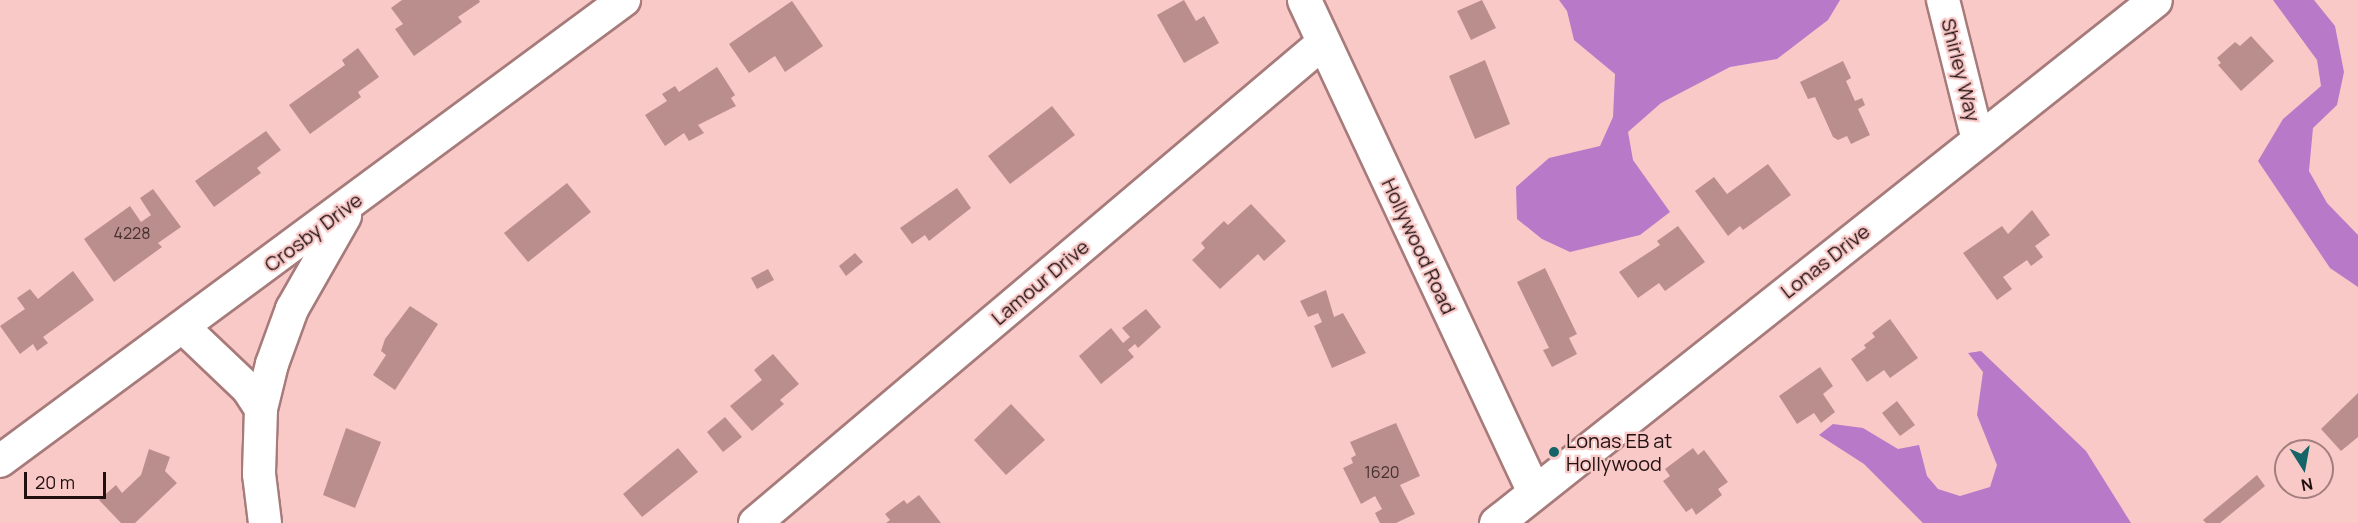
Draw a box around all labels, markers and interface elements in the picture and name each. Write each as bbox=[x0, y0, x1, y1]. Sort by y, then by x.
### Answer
street label: Shirley Way bbox=[1937, 16, 1985, 124]
street label: Hollywood Road bbox=[1377, 174, 1461, 318]
street label: Crosby Drive bbox=[259, 187, 367, 277]
street label: Lonas Drive bbox=[1776, 219, 1874, 303]
house number: 4228 bbox=[114, 223, 150, 243]
street label: Lamour Drive bbox=[986, 234, 1094, 330]
place label: Lonas EB at Hollywood bbox=[1566, 428, 1672, 475]
north arrow bbox=[2274, 439, 2334, 499]
marker: Lonas EB at Hollywood bbox=[1547, 445, 1561, 459]
scale bar bbox=[27, 460, 110, 498]
house number: 1620 bbox=[1364, 462, 1400, 482]
text: 20 m bbox=[35, 470, 75, 494]
text: N bbox=[2299, 473, 2315, 497]

